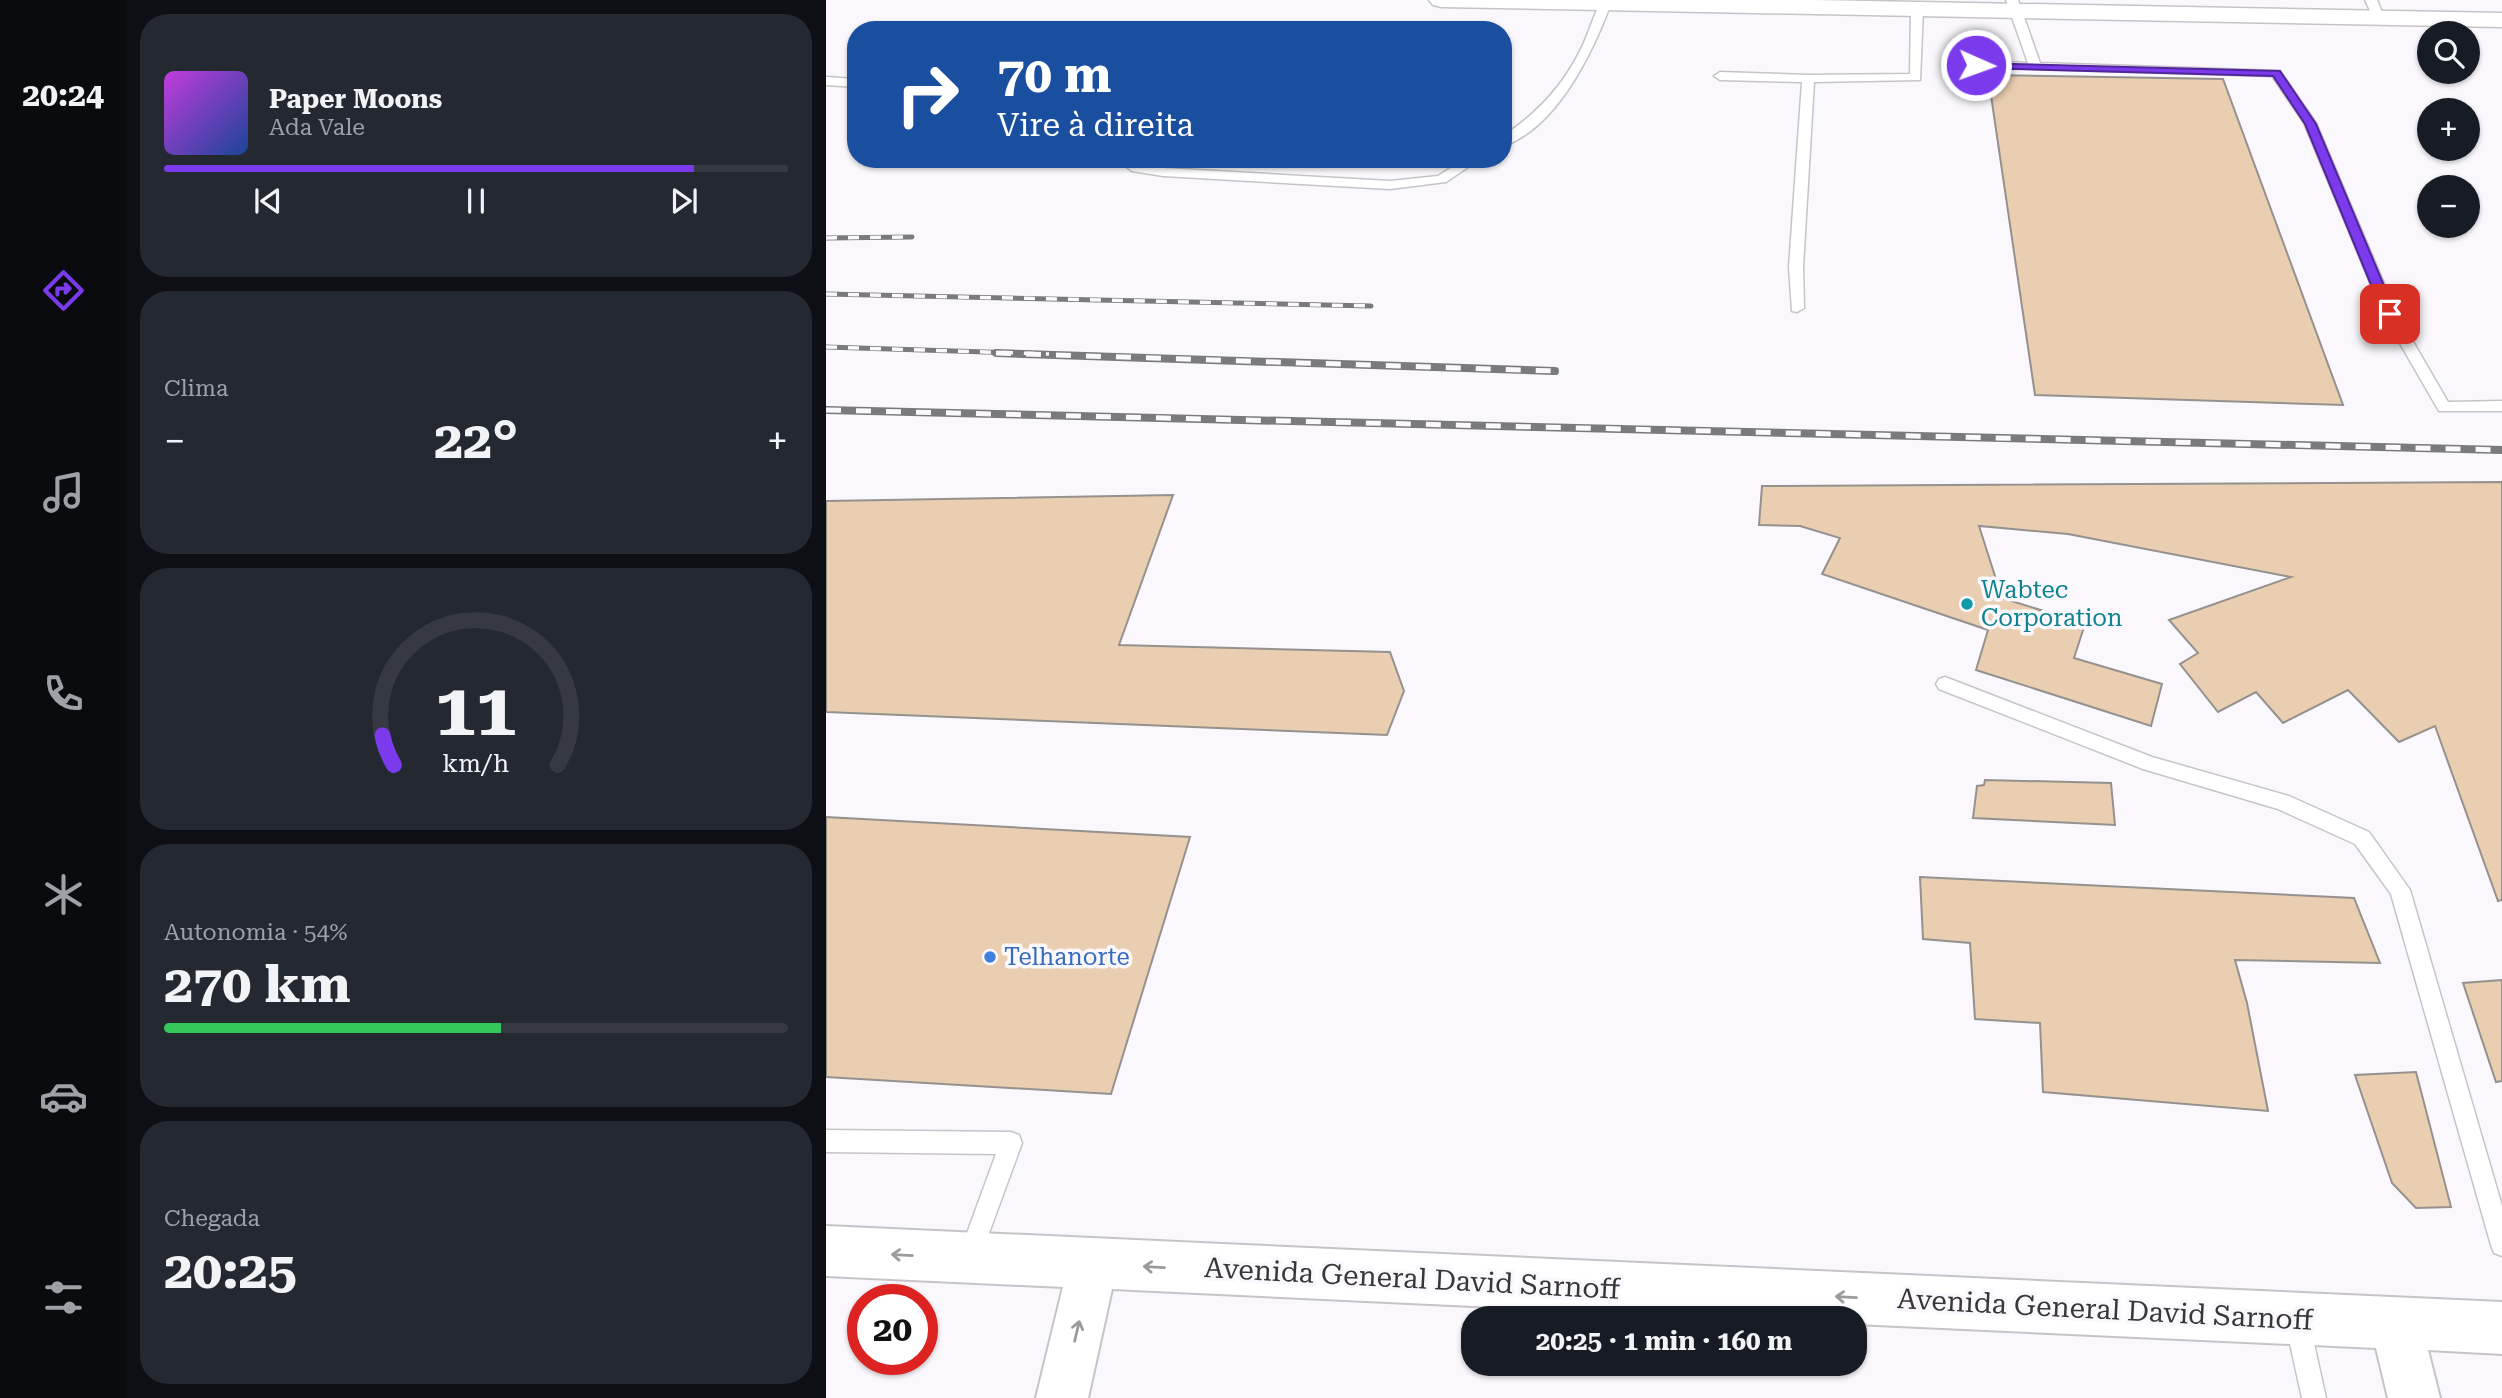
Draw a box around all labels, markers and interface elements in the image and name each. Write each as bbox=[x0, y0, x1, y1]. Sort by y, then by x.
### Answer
map controls bbox=[2417, 21, 2480, 238]
button: search bbox=[2417, 21, 2480, 84]
position arrow bbox=[1939, 28, 2013, 102]
text: 70 m bbox=[997, 47, 1112, 104]
icon: right bbox=[882, 49, 973, 140]
text: 20:24 bbox=[22, 76, 104, 114]
text: Paper Moons bbox=[269, 84, 442, 114]
button: + bbox=[2417, 98, 2480, 161]
text: Vire à direita bbox=[997, 106, 1194, 144]
text: Ada Vale bbox=[269, 114, 365, 141]
button: − bbox=[2417, 175, 2480, 238]
icon: previous bbox=[249, 182, 287, 220]
icon: pause bbox=[457, 182, 495, 220]
icon: next bbox=[665, 182, 703, 220]
icon: directions bbox=[39, 266, 88, 315]
pin bbox=[2360, 284, 2420, 344]
icon: arrive bbox=[2371, 295, 2409, 333]
text: Clima bbox=[164, 375, 228, 402]
text: 22° bbox=[434, 410, 518, 471]
text: − bbox=[164, 419, 185, 463]
text: + bbox=[767, 419, 788, 463]
icon: music bbox=[39, 468, 88, 517]
place label: Wabtec Corporation bbox=[1981, 576, 2123, 632]
marker: Wabtec Corporation bbox=[1959, 596, 1975, 612]
text: 11 bbox=[435, 668, 517, 753]
icon: phone bbox=[39, 669, 88, 718]
text: km/h bbox=[443, 749, 509, 778]
icon: climate bbox=[39, 870, 88, 919]
text: Autonomia · 54% bbox=[164, 919, 348, 946]
place label: Telhanorte bbox=[1004, 943, 1130, 971]
marker: Telhanorte bbox=[982, 949, 998, 965]
text: 270 km bbox=[164, 954, 351, 1015]
icon: car bbox=[39, 1072, 88, 1121]
text: Chegada bbox=[164, 1205, 260, 1232]
text: 20:25 bbox=[164, 1240, 297, 1301]
one-way arrow bbox=[891, 1248, 914, 1261]
street label: Avenida General David Sarnoff bbox=[1203, 1251, 1621, 1306]
one-way arrow bbox=[1143, 1260, 1166, 1273]
icon: filters bbox=[39, 1273, 88, 1322]
street label: Avenida General David Sarnoff bbox=[1896, 1282, 2314, 1337]
speed limit sign: 20 bbox=[847, 1284, 938, 1375]
one-way arrow bbox=[1835, 1291, 1858, 1304]
one-way arrow bbox=[1071, 1320, 1085, 1343]
text: 20:25 · 1 min · 160 m bbox=[1536, 1326, 1792, 1356]

